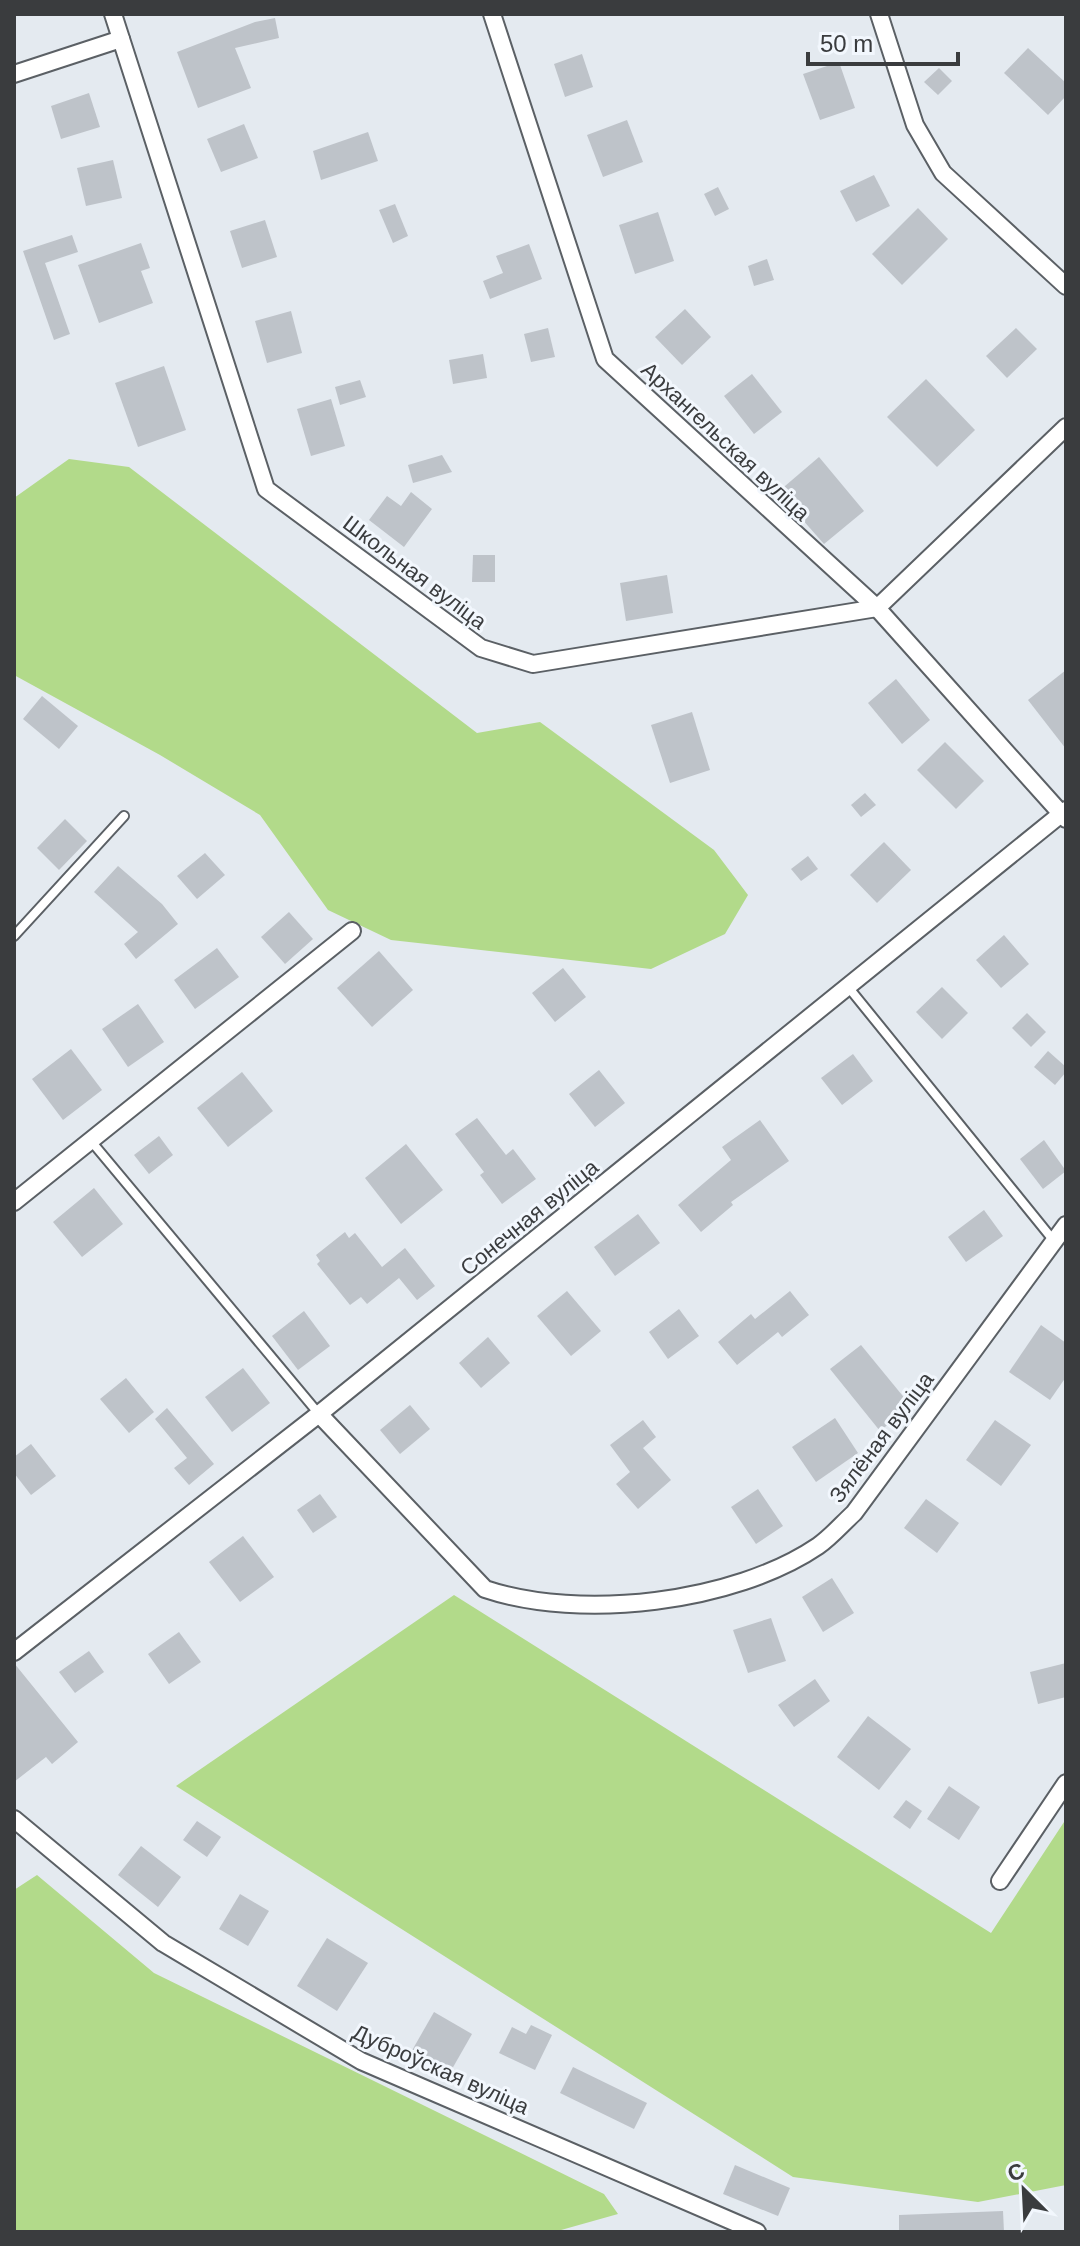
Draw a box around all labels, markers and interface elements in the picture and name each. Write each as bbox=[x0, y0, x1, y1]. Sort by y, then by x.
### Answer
scale bar bbox=[808, 16, 958, 66]
text: 50 m bbox=[820, 30, 873, 57]
street label: Архангельская вуліца bbox=[636, 357, 815, 526]
street label: Школьная вуліца bbox=[338, 510, 492, 635]
street label: Сонечная вуліца bbox=[455, 1154, 604, 1281]
street label: Зялёная вуліца bbox=[824, 1366, 939, 1508]
street label: Дуброўская вуліца bbox=[349, 2019, 534, 2120]
north arrow bbox=[984, 2150, 1064, 2230]
text: С bbox=[1004, 2157, 1029, 2187]

